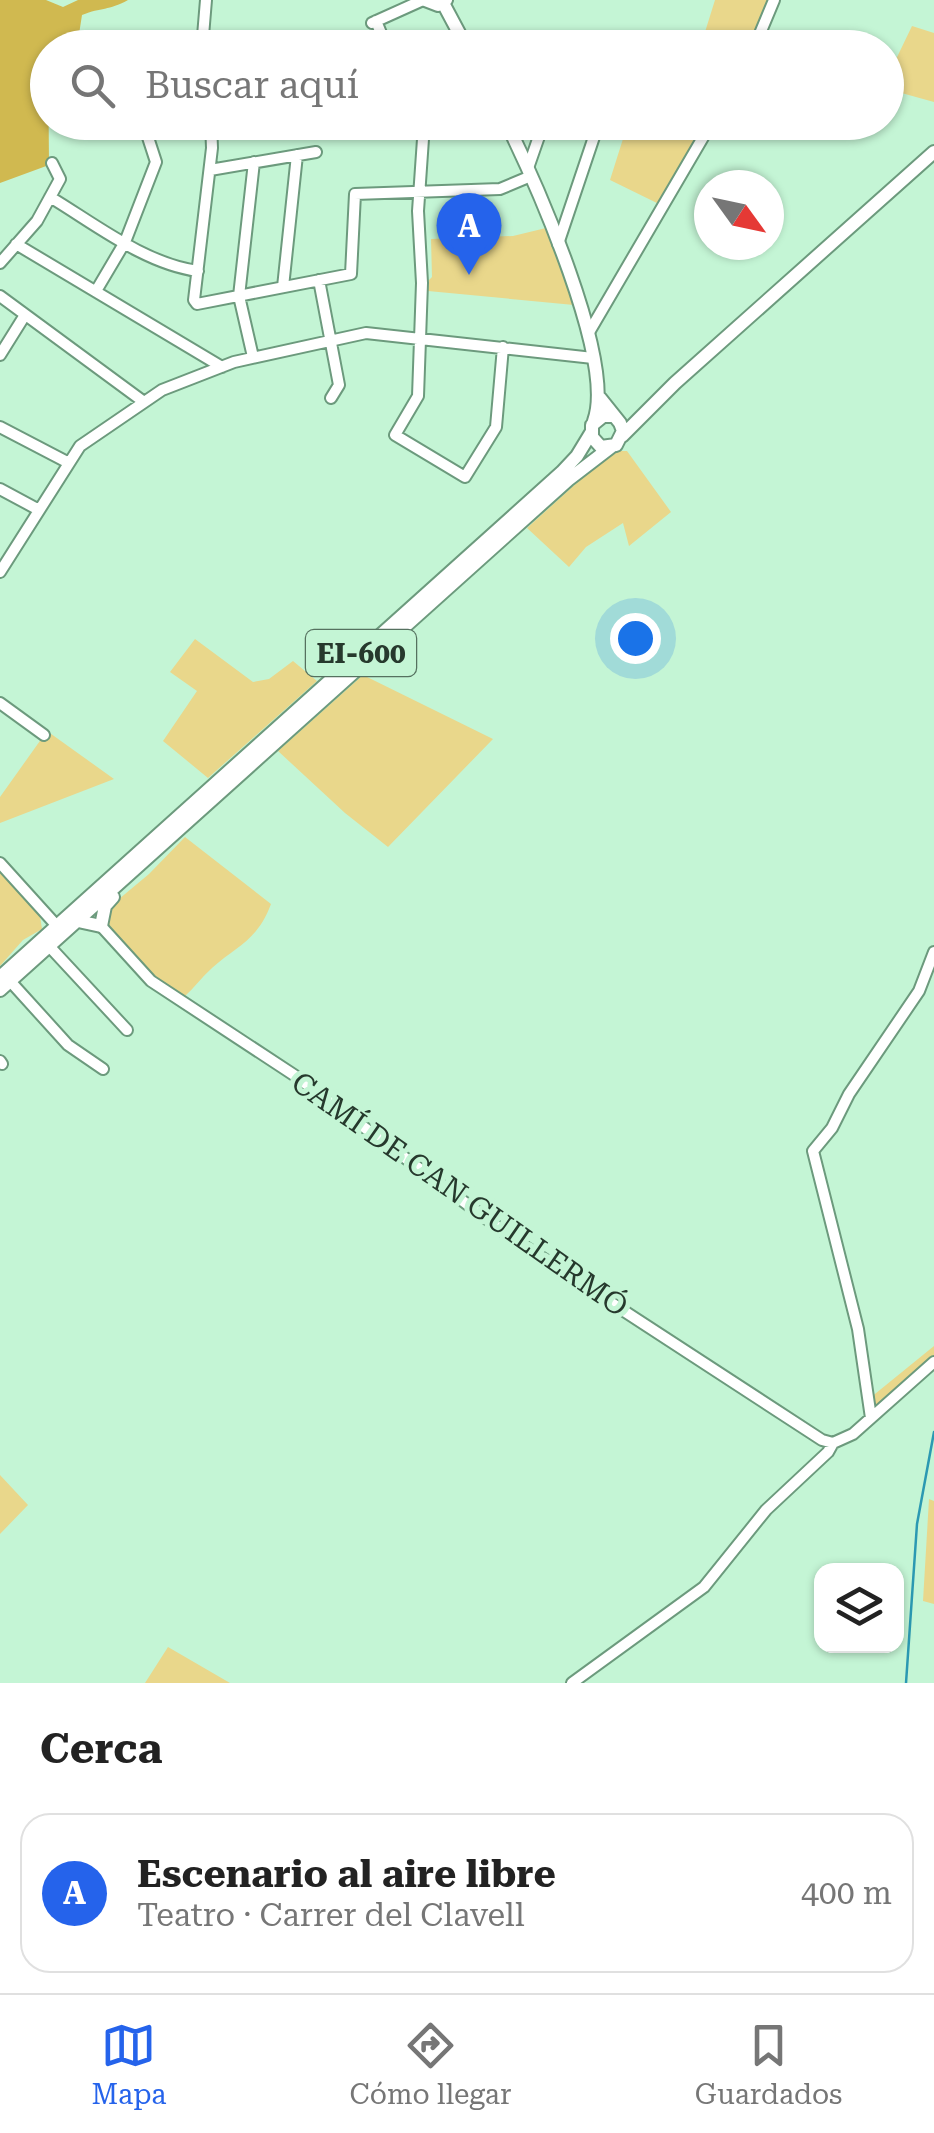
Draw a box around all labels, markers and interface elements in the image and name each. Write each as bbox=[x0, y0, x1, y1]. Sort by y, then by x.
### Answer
search box bbox=[30, 30, 904, 140]
icon: search bbox=[65, 58, 120, 113]
text: Buscar aquí bbox=[145, 63, 359, 107]
north arrow bbox=[694, 170, 784, 260]
pin: A bbox=[436, 192, 502, 275]
your location bbox=[610, 613, 661, 664]
road number: EI-600 bbox=[306, 630, 416, 676]
street label: CAMÍ DE CAN GUILLERMÓ bbox=[285, 1063, 635, 1324]
map controls bbox=[814, 1563, 904, 1653]
button: layers bbox=[814, 1563, 904, 1653]
text: Cerca bbox=[40, 1724, 162, 1773]
text: Escenario al aire libre bbox=[137, 1852, 556, 1896]
text: A bbox=[63, 1874, 86, 1912]
text: 400 m bbox=[801, 1874, 892, 1912]
text: Teatro · Carrer del Clavell bbox=[137, 1896, 525, 1934]
tab: Mapa bbox=[92, 2018, 166, 2111]
tab: Cómo llegar bbox=[350, 2018, 512, 2111]
tab: Guardados bbox=[695, 2018, 842, 2111]

